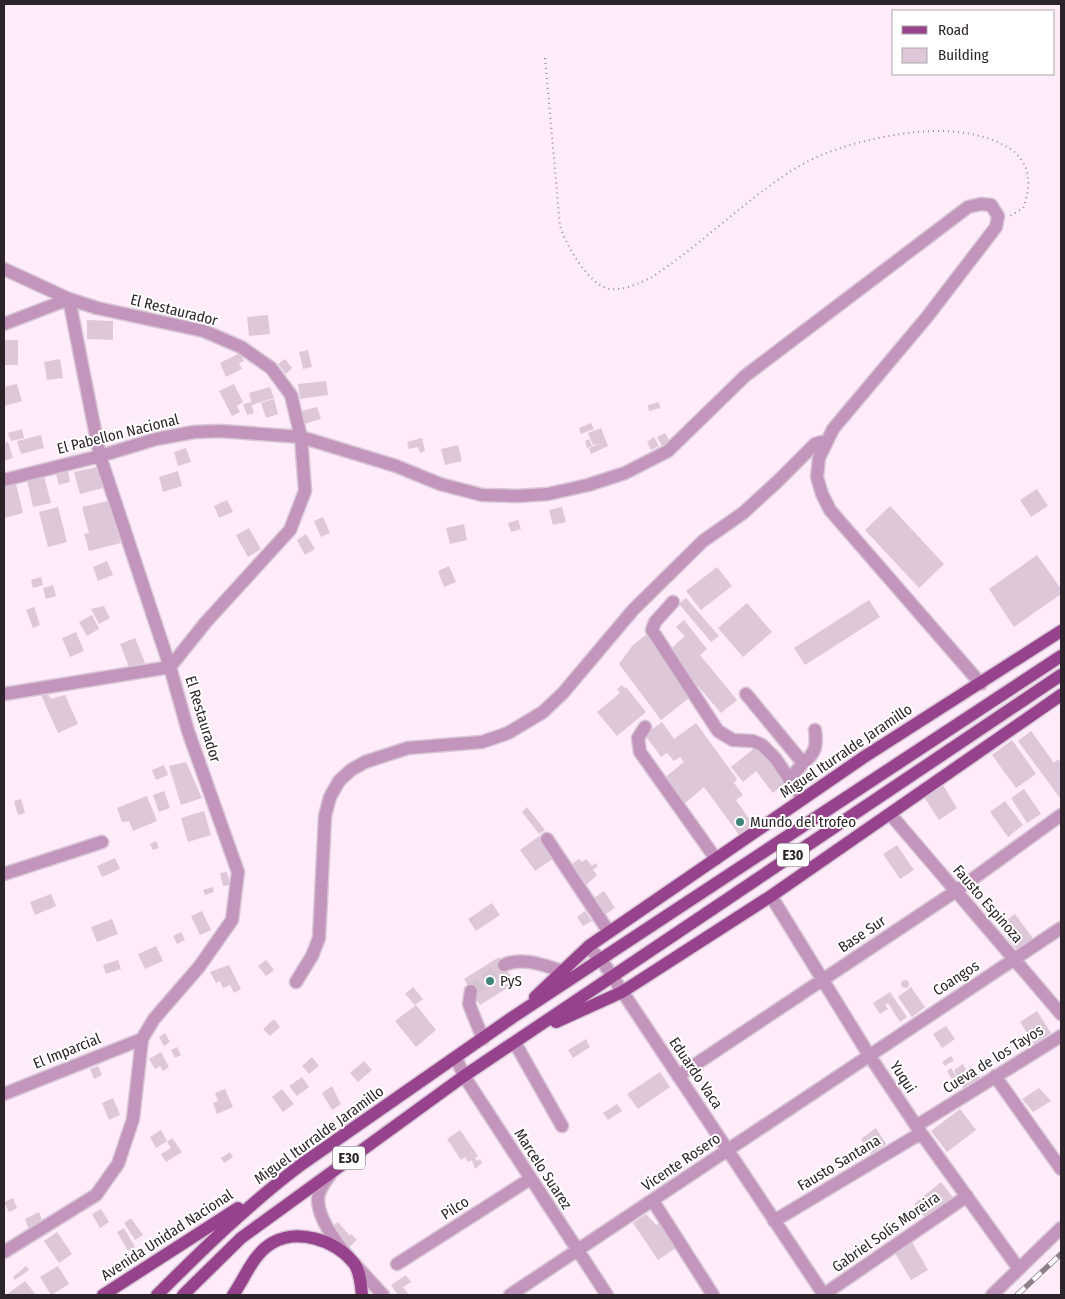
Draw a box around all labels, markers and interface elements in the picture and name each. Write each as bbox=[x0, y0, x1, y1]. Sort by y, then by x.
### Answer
legend bbox=[892, 10, 1055, 75]
text: Road bbox=[938, 21, 969, 39]
text: Building bbox=[938, 46, 989, 64]
street label: El Restaurador bbox=[128, 290, 220, 330]
street label: El Pabellon Nacional bbox=[55, 410, 181, 458]
street label: El Restaurador bbox=[181, 674, 225, 765]
street label: Miguel Iturralde Jaramillo bbox=[777, 700, 916, 802]
place label: Mundo del trofeo bbox=[750, 813, 856, 831]
marker: Mundo del trofeo bbox=[734, 816, 746, 828]
road number: E30 bbox=[777, 844, 809, 866]
street label: Fausto Espinoza bbox=[949, 861, 1027, 947]
street label: Base Sur bbox=[835, 911, 890, 956]
street label: Coangos bbox=[930, 956, 982, 1000]
place label: PyS bbox=[500, 972, 522, 990]
marker: PyS bbox=[484, 975, 496, 987]
street label: Cueva de los Tayos bbox=[940, 1021, 1046, 1097]
street label: El Imparcial bbox=[31, 1029, 103, 1073]
street label: Eduardo Vaca bbox=[666, 1034, 726, 1112]
street label: Yuqui bbox=[886, 1058, 920, 1096]
street label: Miguel Iturralde Jaramillo bbox=[251, 1082, 387, 1188]
street label: Marcelo Suarez bbox=[510, 1125, 576, 1213]
street label: Vicente Rosero bbox=[638, 1129, 724, 1195]
street label: Fausto Santana bbox=[794, 1131, 884, 1195]
road number: E30 bbox=[333, 1146, 365, 1170]
street label: Avenida Unidad Nacional bbox=[98, 1186, 236, 1284]
street label: Gabriel Solís Moreira bbox=[829, 1188, 943, 1276]
street label: Pilco bbox=[438, 1192, 472, 1224]

